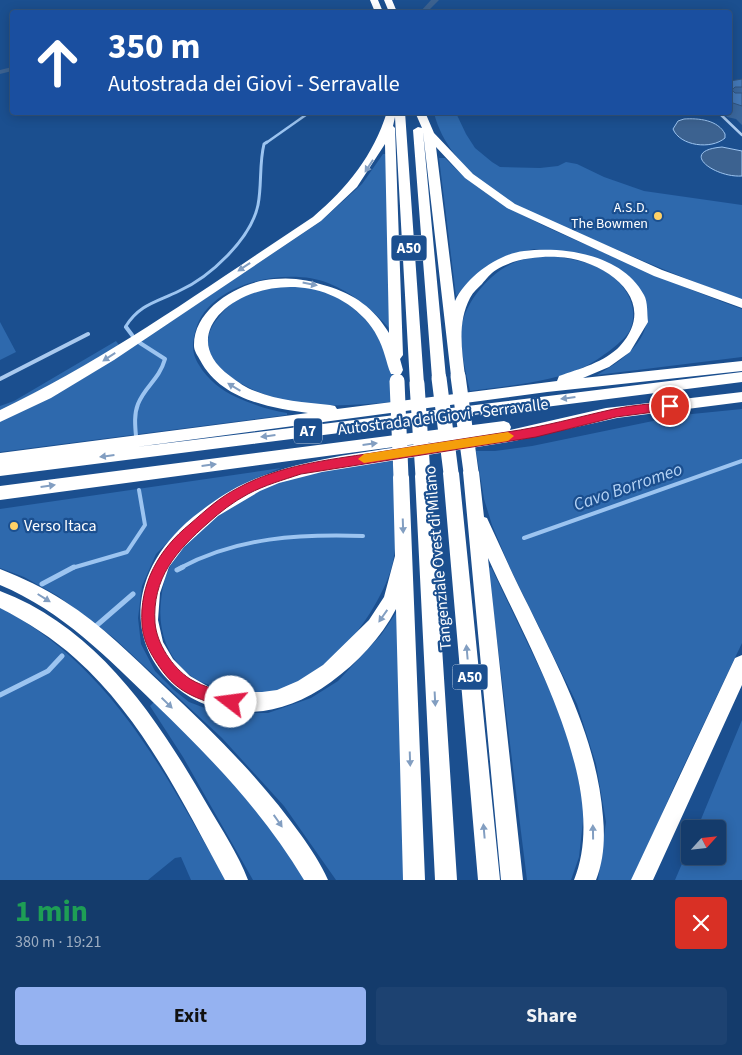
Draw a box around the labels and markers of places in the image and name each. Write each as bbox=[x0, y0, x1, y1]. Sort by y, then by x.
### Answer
place label: A.S.D. The Bowmen bbox=[571, 198, 648, 234]
marker: A.S.D. The Bowmen bbox=[652, 210, 664, 222]
pin bbox=[649, 385, 691, 427]
place label: Verso Itaca bbox=[24, 515, 97, 537]
marker: Verso Itaca bbox=[8, 520, 20, 532]

